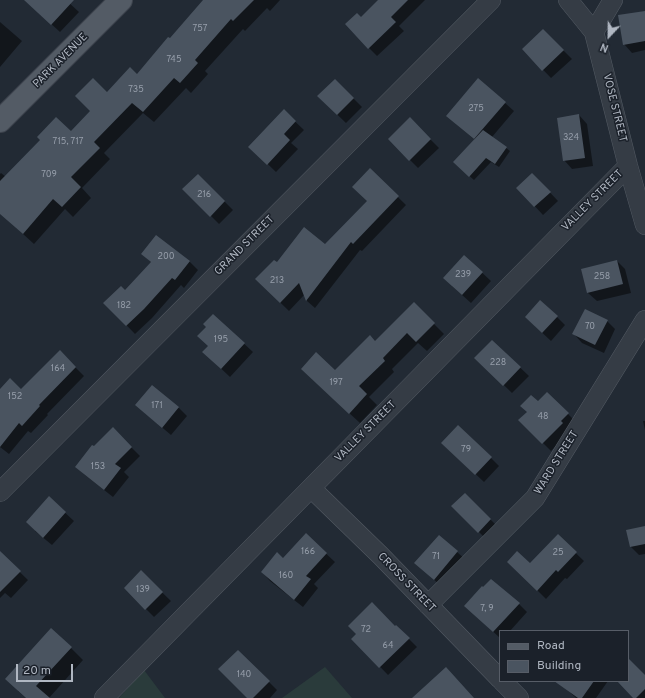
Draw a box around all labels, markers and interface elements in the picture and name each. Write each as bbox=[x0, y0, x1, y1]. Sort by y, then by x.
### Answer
north arrow bbox=[589, 16, 629, 56]
house number: 757 bbox=[193, 24, 207, 34]
street label: PARK AVENUE bbox=[31, 31, 91, 91]
text: N bbox=[598, 39, 611, 55]
house number: 745 bbox=[167, 55, 181, 65]
street label: VOSE STREET bbox=[599, 72, 629, 144]
house number: 735 bbox=[128, 85, 144, 95]
house number: 275 bbox=[468, 104, 484, 114]
house number: 324 bbox=[563, 133, 579, 143]
house number: 715, 717 bbox=[53, 137, 83, 147]
street label: VALLEY STREET bbox=[560, 168, 626, 234]
house number: 709 bbox=[41, 170, 57, 180]
house number: 216 bbox=[197, 190, 211, 200]
street label: GRAND STREET bbox=[212, 213, 278, 279]
house number: 200 bbox=[158, 252, 174, 262]
house number: 239 bbox=[455, 270, 471, 280]
house number: 258 bbox=[594, 272, 610, 282]
house number: 213 bbox=[270, 276, 284, 286]
house number: 182 bbox=[117, 301, 131, 311]
house number: 70 bbox=[585, 322, 595, 332]
house number: 195 bbox=[214, 335, 228, 345]
house number: 228 bbox=[490, 358, 506, 368]
house number: 164 bbox=[51, 364, 65, 374]
house number: 197 bbox=[329, 378, 343, 388]
house number: 152 bbox=[8, 392, 22, 402]
street label: VALLEY STREET bbox=[333, 399, 399, 465]
house number: 171 bbox=[151, 401, 163, 411]
house number: 48 bbox=[537, 412, 549, 422]
street label: WARD STREET bbox=[532, 429, 582, 497]
house number: 79 bbox=[461, 445, 471, 455]
house number: 153 bbox=[91, 462, 105, 472]
house number: 166 bbox=[301, 547, 315, 557]
house number: 25 bbox=[552, 548, 564, 558]
street label: CROSS STREET bbox=[374, 550, 438, 616]
house number: 71 bbox=[432, 552, 440, 562]
house number: 160 bbox=[279, 571, 293, 581]
house number: 139 bbox=[136, 585, 150, 595]
house number: 7, 9 bbox=[480, 604, 494, 614]
house number: 72 bbox=[361, 625, 371, 635]
legend bbox=[499, 630, 629, 682]
text: Road bbox=[537, 638, 565, 654]
house number: 64 bbox=[383, 641, 393, 651]
scale bar bbox=[18, 656, 75, 682]
text: Building bbox=[537, 658, 581, 674]
text: 20 m bbox=[23, 663, 51, 679]
house number: 140 bbox=[237, 670, 251, 680]

